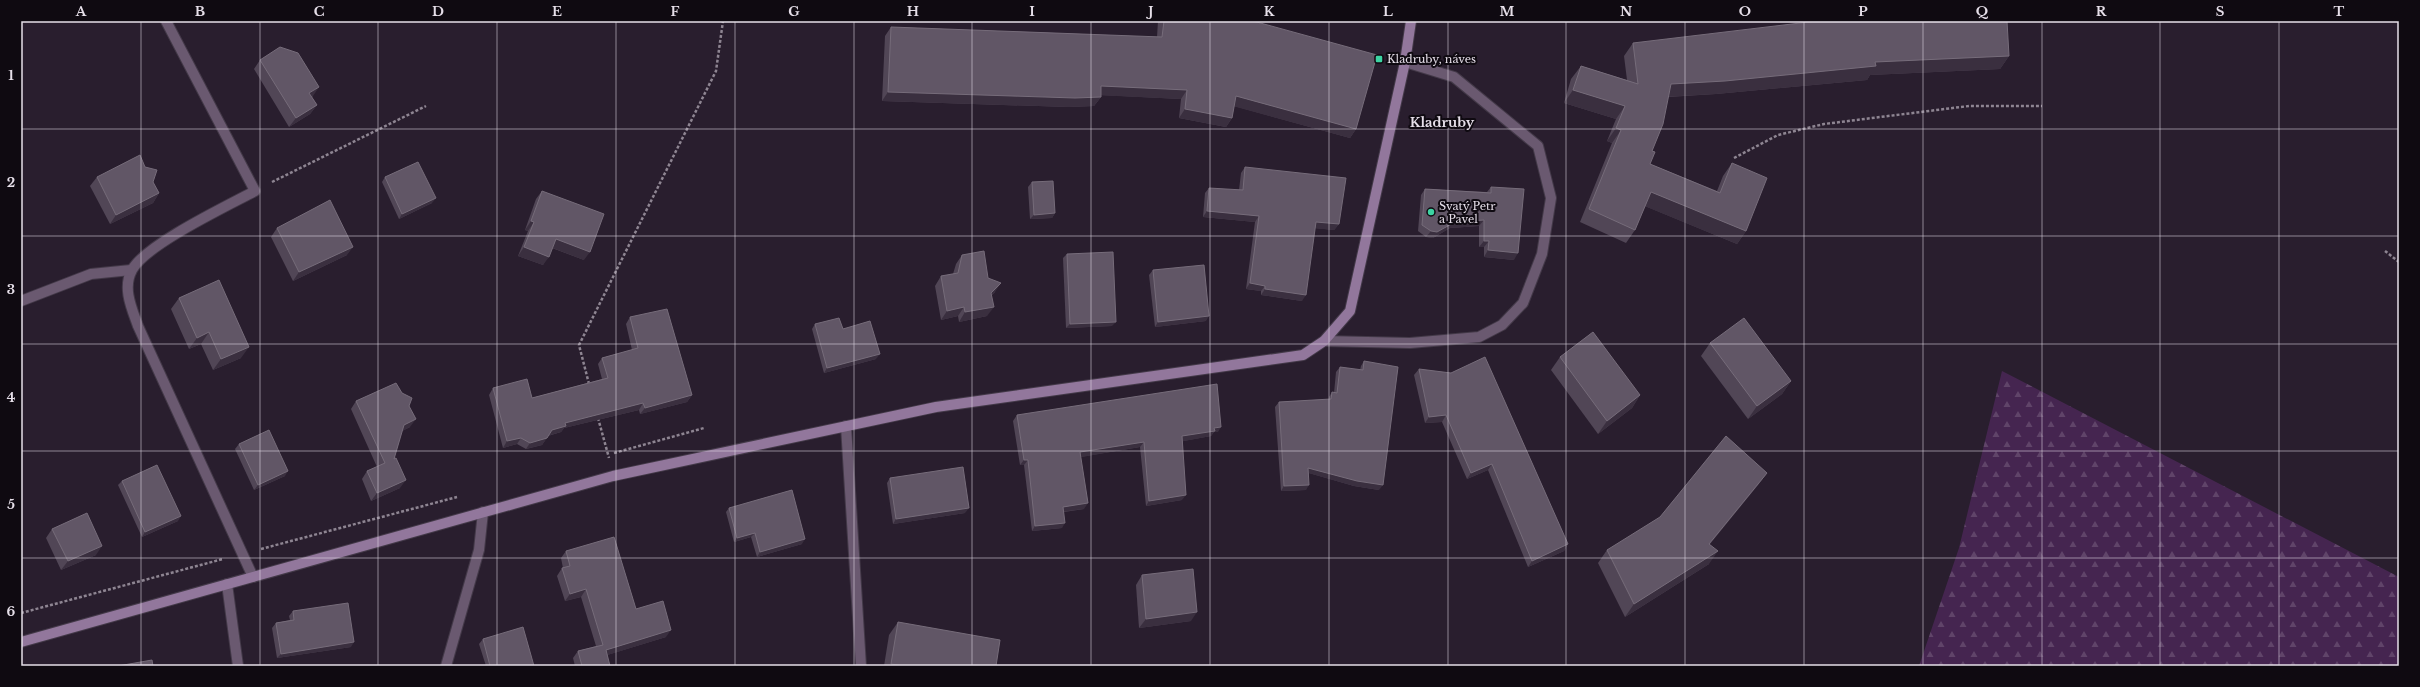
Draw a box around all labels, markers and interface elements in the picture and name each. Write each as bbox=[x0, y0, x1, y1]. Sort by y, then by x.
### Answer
text: A bbox=[75, 3, 87, 20]
text: B bbox=[195, 3, 205, 20]
text: C bbox=[314, 3, 325, 20]
text: D bbox=[432, 3, 444, 20]
text: E bbox=[552, 3, 562, 20]
text: F bbox=[671, 3, 680, 20]
text: G bbox=[788, 3, 800, 20]
text: H bbox=[907, 3, 919, 20]
text: I bbox=[1029, 3, 1035, 20]
text: J bbox=[1145, 3, 1154, 20]
text: K bbox=[1264, 3, 1275, 20]
text: L bbox=[1383, 3, 1393, 20]
text: M bbox=[1500, 3, 1515, 20]
text: N bbox=[1620, 3, 1632, 20]
text: O bbox=[1739, 3, 1751, 20]
text: P bbox=[1858, 3, 1868, 20]
text: Q bbox=[1976, 3, 1989, 20]
text: R bbox=[2096, 3, 2108, 20]
text: S bbox=[2216, 3, 2225, 20]
text: T bbox=[2334, 3, 2345, 20]
place label: Kladruby, náves bbox=[1387, 52, 1476, 66]
marker: Kladruby, náves bbox=[1374, 54, 1384, 64]
text: 1 bbox=[8, 67, 14, 84]
district label: Kladruby bbox=[1410, 114, 1475, 131]
text: 2 bbox=[7, 174, 15, 191]
place label: Svatý Petr a Pavel bbox=[1439, 199, 1496, 226]
marker: Svatý Petr a Pavel bbox=[1426, 207, 1436, 217]
text: 3 bbox=[7, 281, 15, 298]
text: 4 bbox=[7, 389, 16, 406]
text: 5 bbox=[7, 496, 15, 513]
text: 6 bbox=[7, 603, 16, 620]

